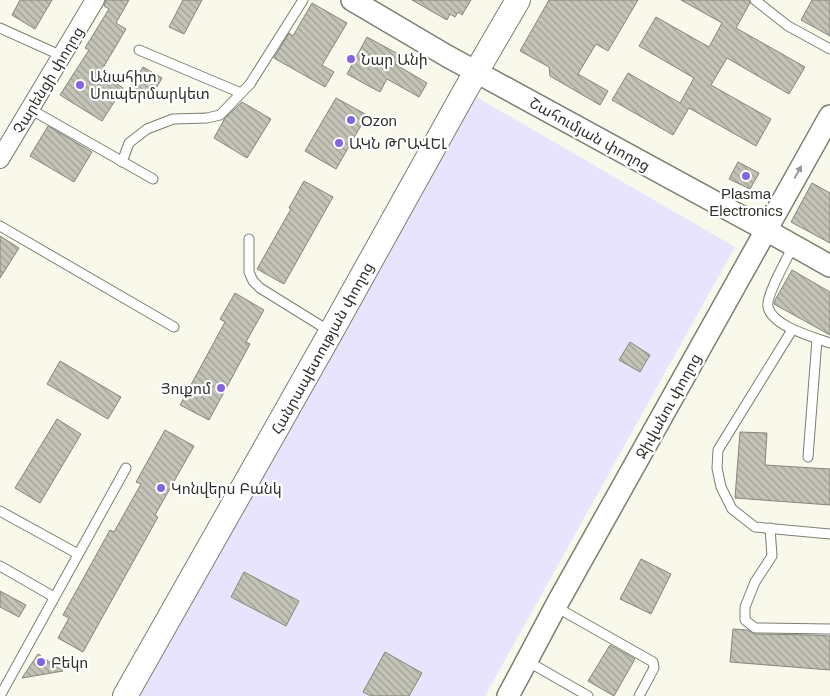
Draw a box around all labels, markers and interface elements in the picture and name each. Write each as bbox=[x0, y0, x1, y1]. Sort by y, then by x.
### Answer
street label: Չարենցի փողոց bbox=[9, 23, 88, 137]
place label: Նար Անի bbox=[361, 51, 428, 69]
marker: Նար Անի bbox=[345, 53, 357, 65]
place label: Անահիտ Սուպերմարկետ bbox=[90, 68, 210, 103]
marker: Անահիտ Սուպերմարկետ bbox=[74, 79, 86, 91]
street label: Շահումյան փողոց bbox=[526, 94, 653, 175]
place label: Ozon bbox=[361, 112, 397, 129]
marker: Ozon bbox=[345, 114, 357, 126]
place label: ԱԿՆ ԹՐԱՎԵԼ bbox=[349, 135, 447, 152]
marker: ԱԿՆ ԹՐԱՎԵԼ bbox=[333, 137, 345, 149]
one-way arrow bbox=[794, 165, 803, 179]
marker: Plasma Electronics bbox=[740, 170, 752, 182]
place label: Plasma Electronics bbox=[709, 185, 783, 219]
street label: Հանրապետության փողոց bbox=[268, 259, 377, 437]
street label: Ջիվանու փողոց bbox=[632, 350, 705, 462]
place label: Յուքոմ bbox=[161, 380, 211, 398]
marker: Յուքոմ bbox=[215, 382, 227, 394]
place label: Կոնվերս Բանկ bbox=[171, 480, 282, 498]
marker: Կոնվերս Բանկ bbox=[155, 482, 167, 494]
place label: Բեկո bbox=[51, 654, 88, 672]
marker: Բեկո bbox=[35, 656, 47, 668]

